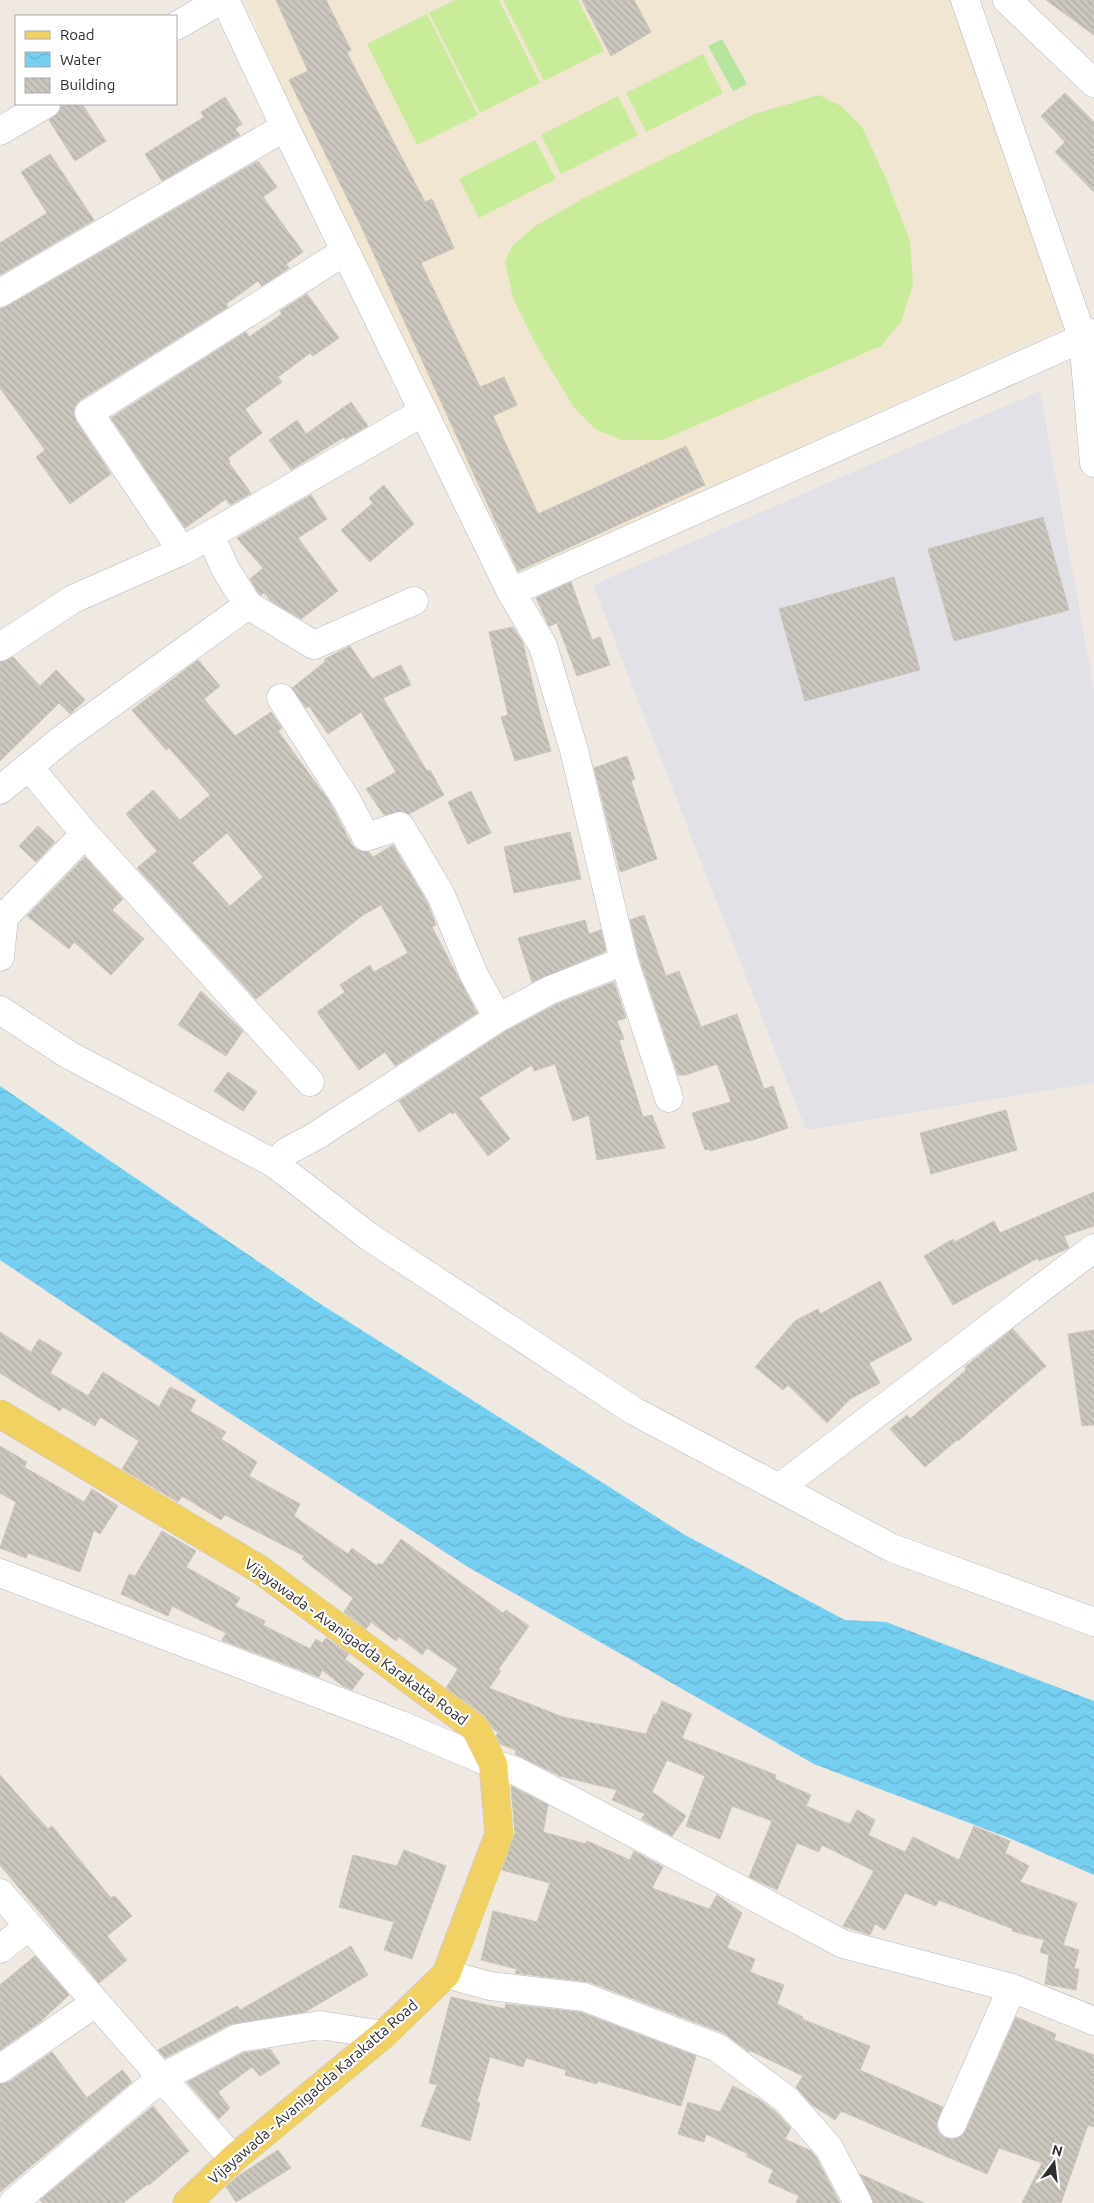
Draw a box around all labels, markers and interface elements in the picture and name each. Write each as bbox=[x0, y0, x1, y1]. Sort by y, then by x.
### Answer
legend bbox=[15, 15, 178, 105]
text: Road bbox=[60, 26, 95, 43]
text: Water bbox=[60, 51, 101, 68]
text: Building bbox=[60, 76, 115, 93]
street label: Vijayawada - Avanigadda Karakatta Road bbox=[241, 1555, 471, 1728]
street label: Vijayawada - Avanigadda Karakatta Road bbox=[205, 1996, 421, 2187]
north arrow bbox=[1029, 2138, 1079, 2188]
text: N bbox=[1050, 2141, 1064, 2160]

